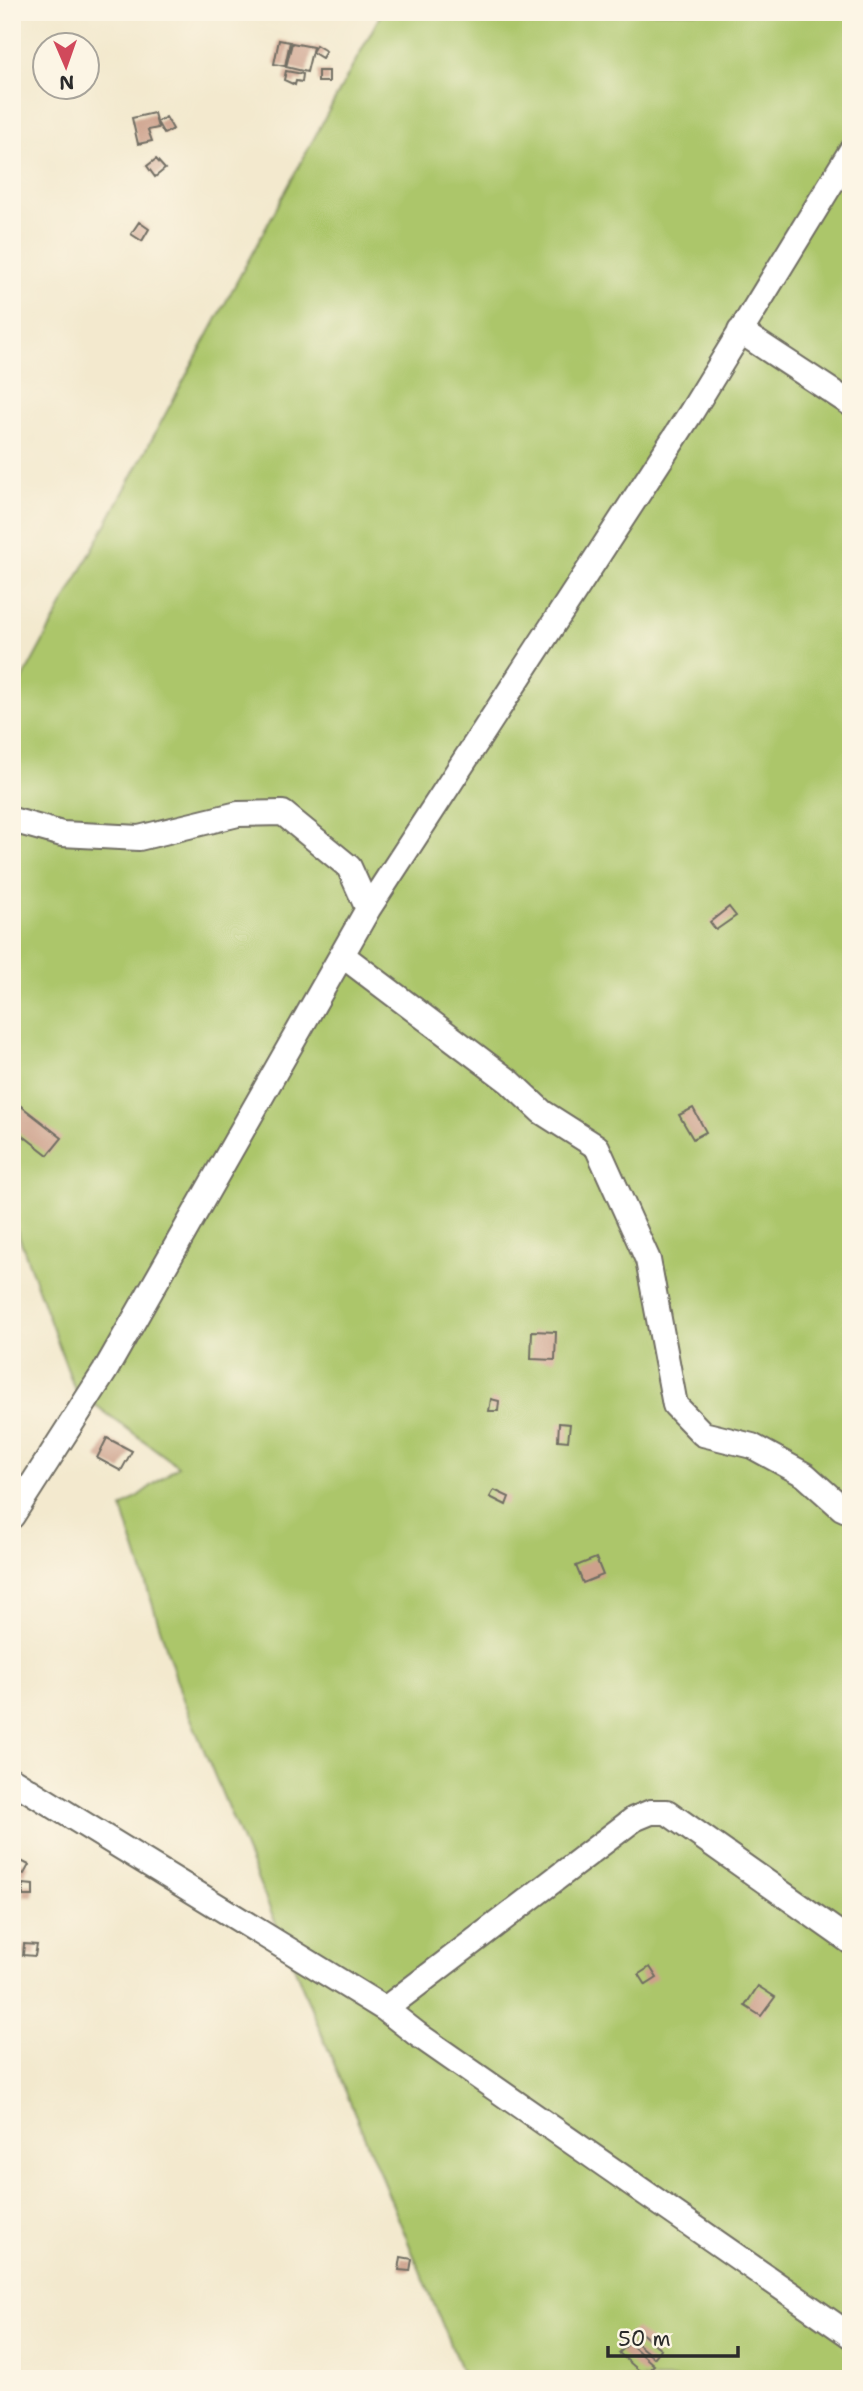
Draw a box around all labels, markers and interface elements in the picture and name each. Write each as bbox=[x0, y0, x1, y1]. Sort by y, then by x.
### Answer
north arrow bbox=[32, 32, 102, 102]
text: N bbox=[59, 70, 75, 95]
scale bar bbox=[608, 2314, 737, 2358]
text: 50 m bbox=[618, 2325, 671, 2353]

